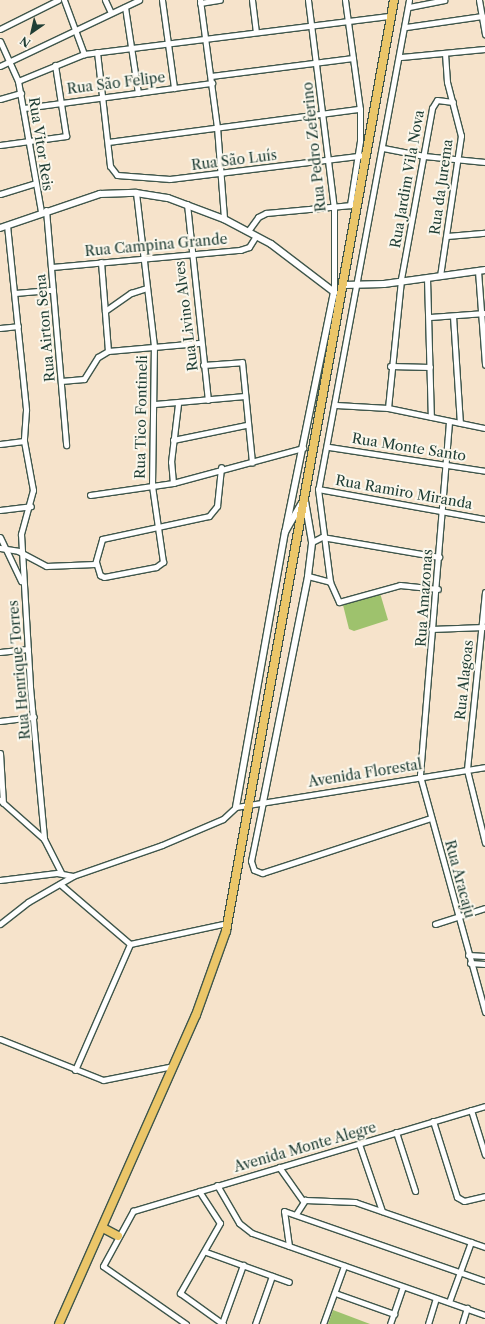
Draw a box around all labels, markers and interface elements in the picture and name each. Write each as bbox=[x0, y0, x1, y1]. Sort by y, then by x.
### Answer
north arrow bbox=[12, 12, 52, 52]
text: N bbox=[17, 33, 33, 50]
street label: Rua São Felipe bbox=[66, 69, 166, 97]
street label: Rua Pedro Zeferino bbox=[299, 81, 329, 213]
street label: Rua Vitor Reis bbox=[25, 95, 57, 193]
street label: Rua Jardim Vila Nova bbox=[386, 108, 428, 250]
street label: Rua da Jurema bbox=[426, 138, 456, 236]
street label: Rua São Luís bbox=[190, 146, 278, 174]
street label: Rua Campina Grande bbox=[84, 230, 228, 260]
street label: Rua Livino Alves bbox=[171, 260, 201, 372]
street label: Rua Airton Sena bbox=[32, 273, 58, 383]
street label: Rua Tico Fontineli bbox=[132, 355, 150, 479]
street label: Rua Monte Santo bbox=[351, 430, 467, 464]
street label: Rua Ramiro Miranda bbox=[334, 472, 474, 512]
street label: Rua Amazonas bbox=[412, 548, 436, 648]
street label: Rua Henrique Torres bbox=[5, 599, 33, 741]
street label: Rua Alagoas bbox=[451, 639, 477, 721]
street label: Avenida Florestal bbox=[307, 756, 423, 790]
street label: Rua Aracaju bbox=[441, 838, 479, 920]
street label: Avenida Monte Alegre bbox=[231, 1119, 379, 1175]

